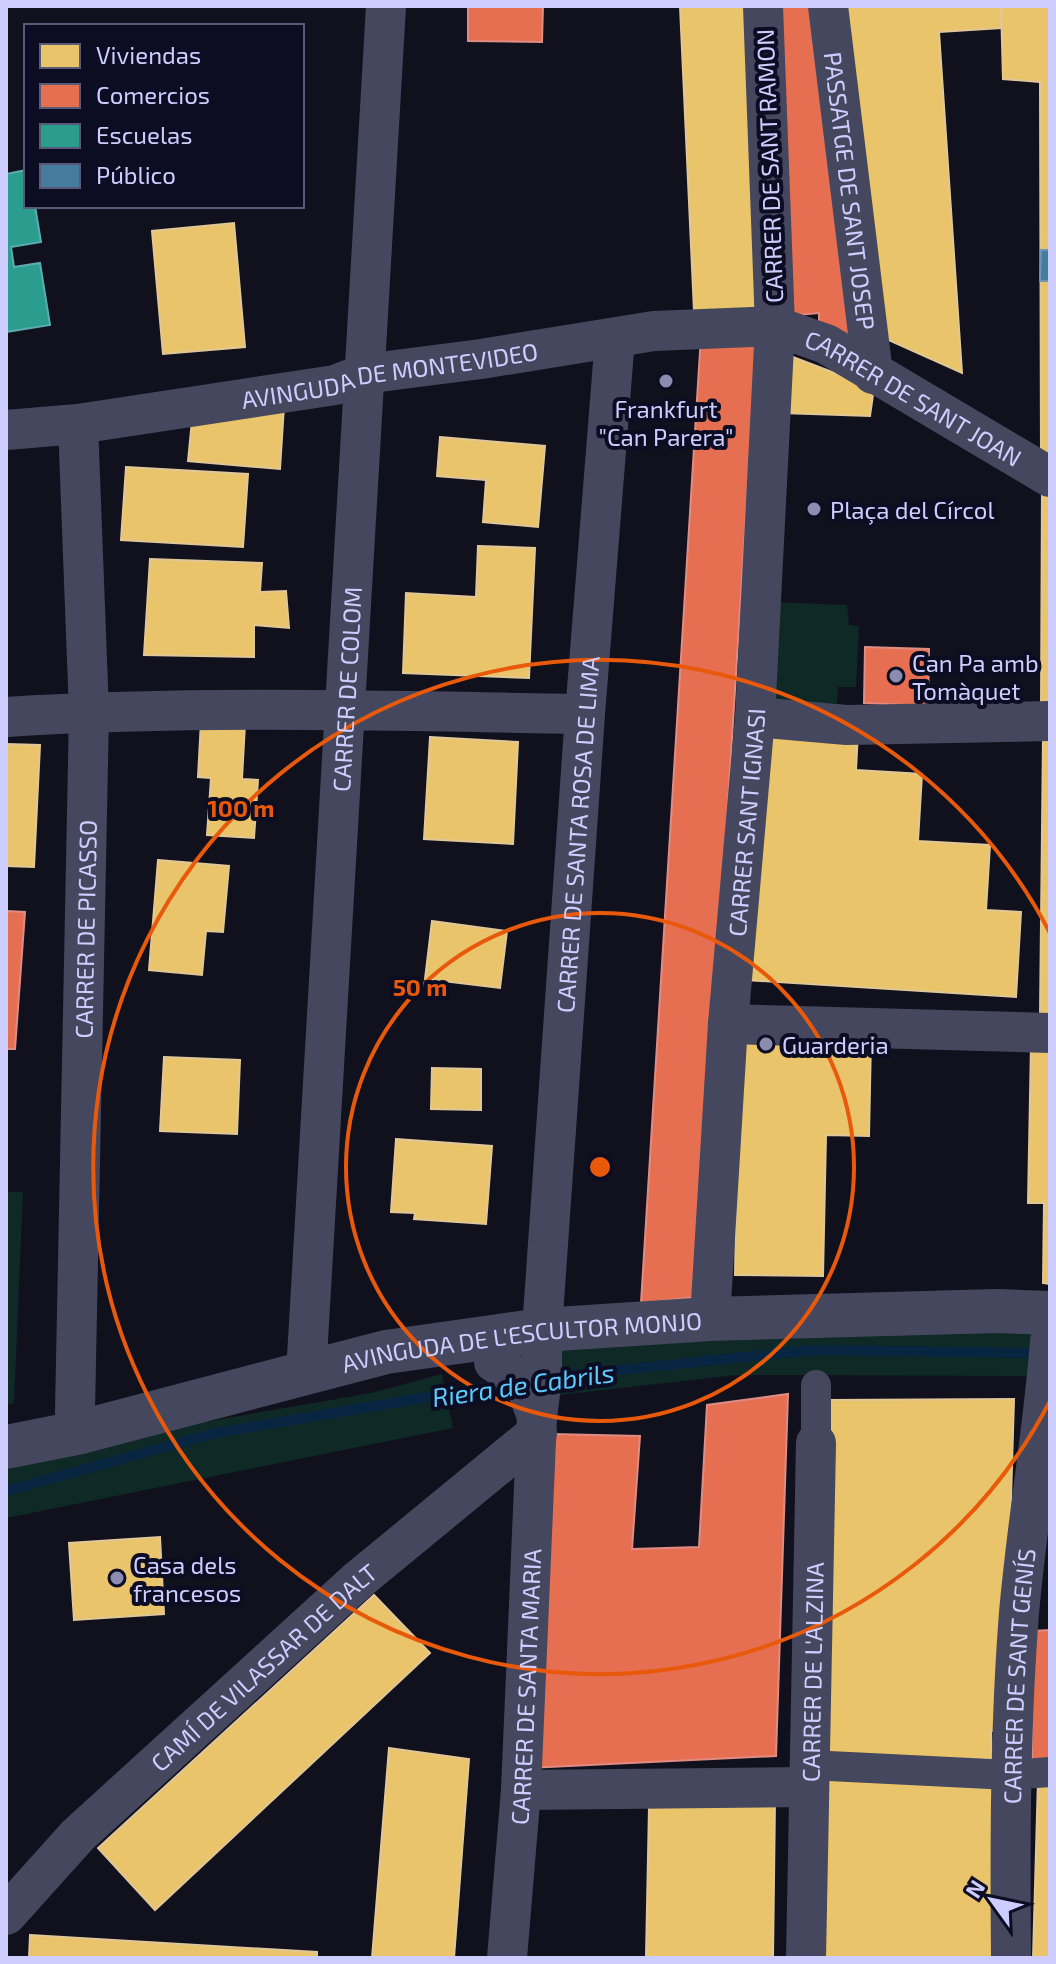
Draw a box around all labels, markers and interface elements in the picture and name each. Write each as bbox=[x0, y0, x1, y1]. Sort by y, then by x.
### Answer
legend bbox=[24, 24, 304, 208]
street label: CARRER DE SANT RAMON bbox=[750, 28, 788, 304]
text: Viviendas bbox=[96, 40, 201, 69]
street label: PASSATGE DE SANT JOSEP bbox=[819, 50, 882, 331]
text: Comercios bbox=[96, 80, 210, 109]
text: Escuelas bbox=[96, 120, 192, 149]
text: Público bbox=[96, 160, 176, 189]
street label: CARRER DE SANT JOAN bbox=[802, 323, 1027, 472]
street label: AVINGUDA DE MONTEVIDEO bbox=[239, 336, 540, 414]
marker: Frankfurt "Can Parera" bbox=[657, 372, 675, 390]
place label: Frankfurt "Can Parera" bbox=[598, 394, 734, 451]
place label: Plaça del Círcol bbox=[830, 495, 995, 525]
marker: Plaça del Círcol bbox=[805, 500, 823, 518]
street label: CARRER DE COLOM bbox=[326, 586, 367, 792]
place label: Can Pa amb Tomàquet bbox=[912, 648, 1039, 705]
street label: CARRER DE SANTA ROSA DE LIMA bbox=[550, 655, 604, 1014]
marker: Can Pa amb Tomàquet bbox=[887, 667, 905, 685]
street label: CARRER SANT IGNASI bbox=[721, 707, 770, 938]
text: 100 m bbox=[208, 793, 274, 822]
street label: CARRER DE PICASSO bbox=[68, 820, 101, 1039]
text: 50 m bbox=[393, 972, 447, 1001]
place label: Guarderia bbox=[782, 1030, 889, 1059]
marker: Guarderia bbox=[757, 1035, 775, 1053]
centre of rings bbox=[586, 1153, 614, 1181]
street label: AVINGUDA DE L'ESCULTOR MONJO bbox=[338, 1305, 703, 1378]
water label: Riera de Cabrils bbox=[430, 1356, 616, 1412]
street label: CARRER DE SANT GENÍS bbox=[996, 1547, 1040, 1804]
street label: CARRER DE SANTA MARIA bbox=[504, 1548, 546, 1826]
place label: Casa dels francesos bbox=[133, 1550, 241, 1607]
street label: CAMÍ DE VILASSAR DE DALT bbox=[144, 1557, 382, 1777]
street label: CARRER DE L'ALZINA bbox=[795, 1562, 828, 1782]
marker: Casa dels francesos bbox=[108, 1569, 126, 1587]
north arrow bbox=[952, 1860, 1032, 1940]
text: N bbox=[959, 1875, 990, 1902]

